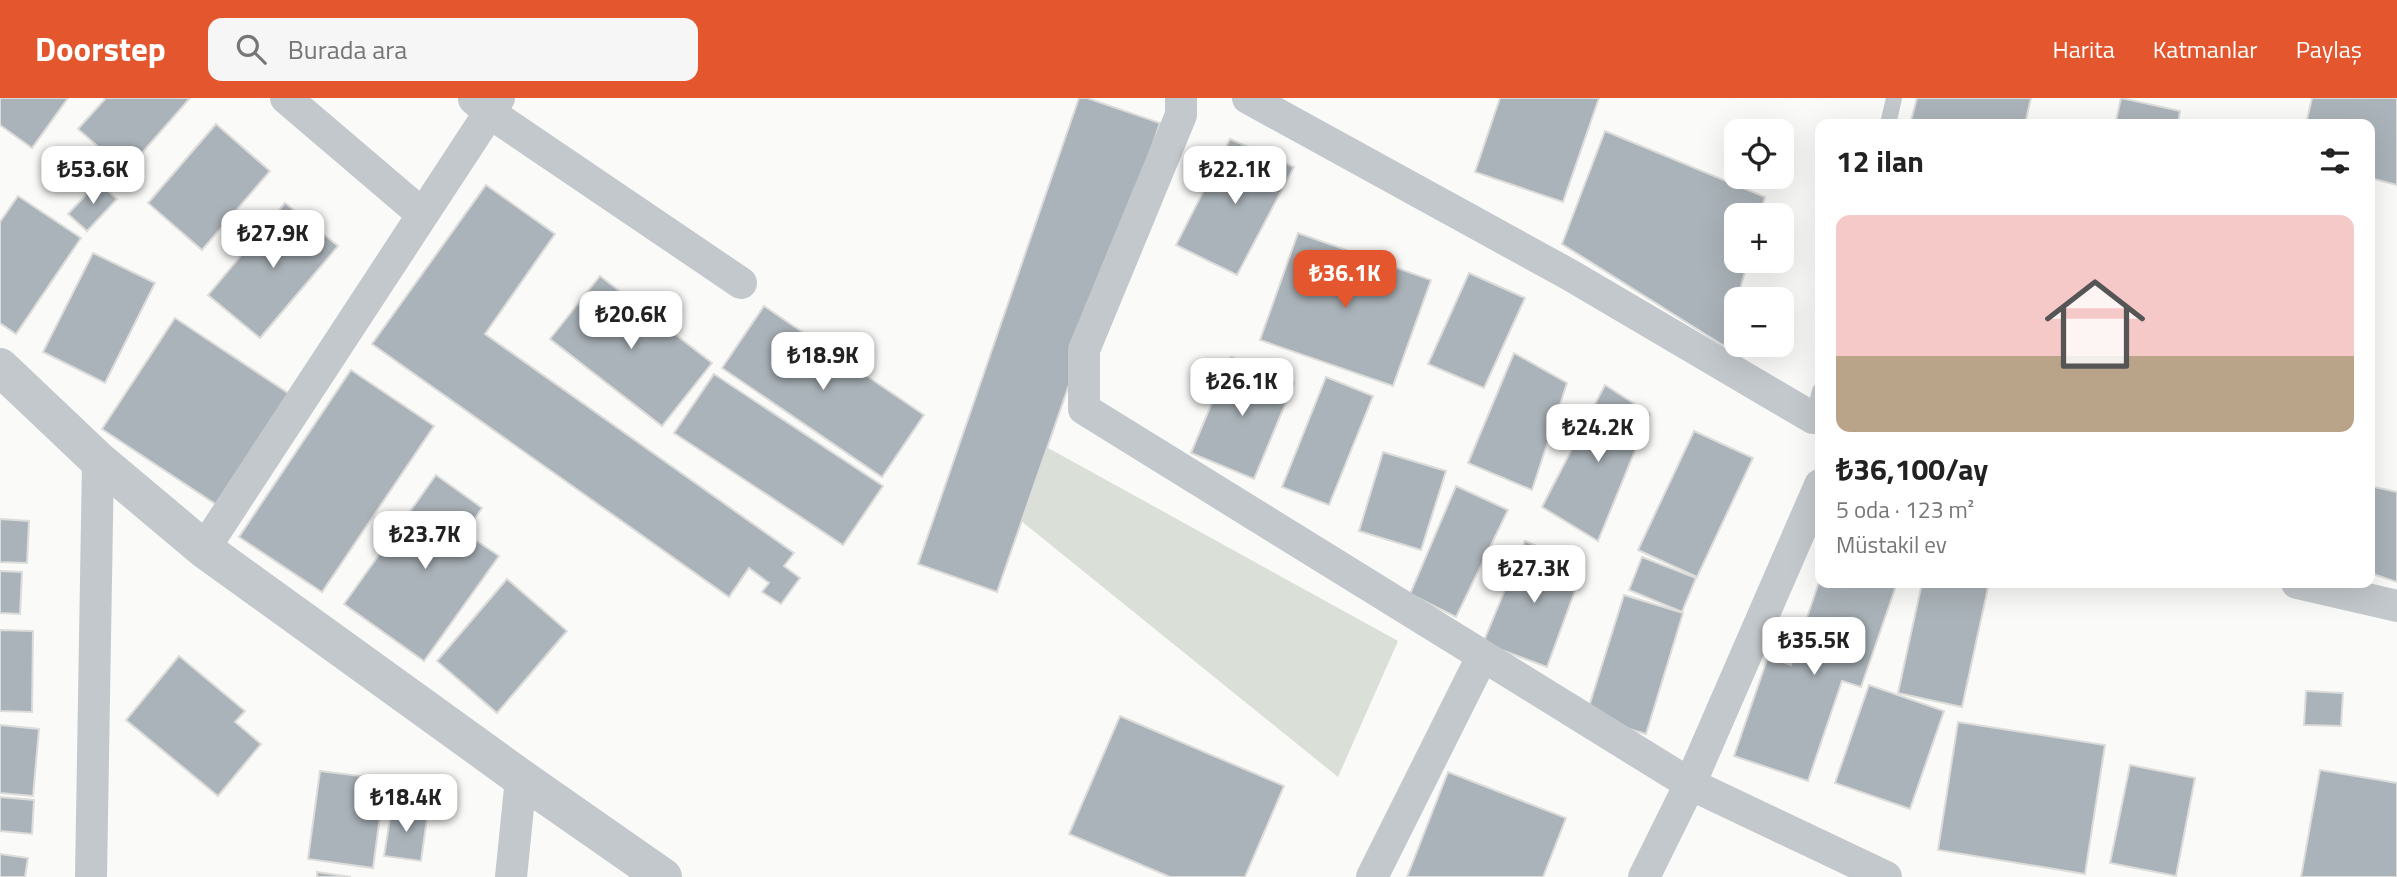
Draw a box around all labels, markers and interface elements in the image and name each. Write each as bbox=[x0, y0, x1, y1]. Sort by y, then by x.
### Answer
search box bbox=[208, 18, 698, 81]
text: Doorstep bbox=[35, 24, 166, 74]
icon: search bbox=[232, 30, 270, 68]
text: Burada ara bbox=[288, 30, 407, 69]
text: Harita bbox=[2052, 31, 2115, 67]
text: Katmanlar bbox=[2153, 31, 2258, 67]
text: Paylaş bbox=[2296, 31, 2362, 67]
map controls bbox=[1724, 119, 1794, 357]
button: locate bbox=[1724, 119, 1794, 189]
text: 12 ilan bbox=[1836, 138, 1924, 184]
icon: filters bbox=[2316, 142, 2354, 180]
pin: ₺53.6K bbox=[36, 146, 150, 206]
pin: ₺22.1K bbox=[1178, 146, 1292, 206]
text: ₺53.6K bbox=[57, 151, 129, 186]
text: ₺22.1K bbox=[1199, 151, 1271, 186]
button: + bbox=[1724, 203, 1794, 273]
pin: ₺27.9K bbox=[216, 211, 330, 270]
text: ₺27.9K bbox=[237, 215, 309, 250]
pin: ₺36.1K bbox=[1288, 250, 1402, 310]
text: ₺36.1K bbox=[1309, 255, 1381, 290]
icon: home bbox=[2032, 261, 2158, 387]
button: − bbox=[1724, 287, 1794, 357]
pin: ₺20.6K bbox=[574, 292, 688, 351]
text: ₺20.6K bbox=[595, 296, 667, 331]
pin: ₺18.9K bbox=[766, 332, 880, 392]
text: ₺18.9K bbox=[787, 337, 859, 372]
pin: ₺26.1K bbox=[1185, 358, 1299, 418]
text: ₺26.1K bbox=[1206, 363, 1278, 398]
pin: ₺24.2K bbox=[1541, 404, 1655, 464]
text: ₺24.2K bbox=[1562, 409, 1634, 444]
text: ₺36,100/ay bbox=[1836, 446, 1988, 492]
text: 5 oda · 123 m² bbox=[1836, 492, 1974, 527]
pin: ₺23.7K bbox=[368, 512, 482, 571]
text: ₺23.7K bbox=[389, 516, 461, 551]
text: Müstakil ev bbox=[1836, 527, 1947, 562]
pin: ₺27.3K bbox=[1477, 546, 1591, 605]
text: ₺27.3K bbox=[1498, 550, 1570, 585]
pin: ₺35.5K bbox=[1757, 618, 1871, 677]
text: ₺35.5K bbox=[1778, 622, 1850, 657]
pin: ₺18.4K bbox=[349, 774, 463, 834]
text: ₺18.4K bbox=[370, 779, 442, 814]

